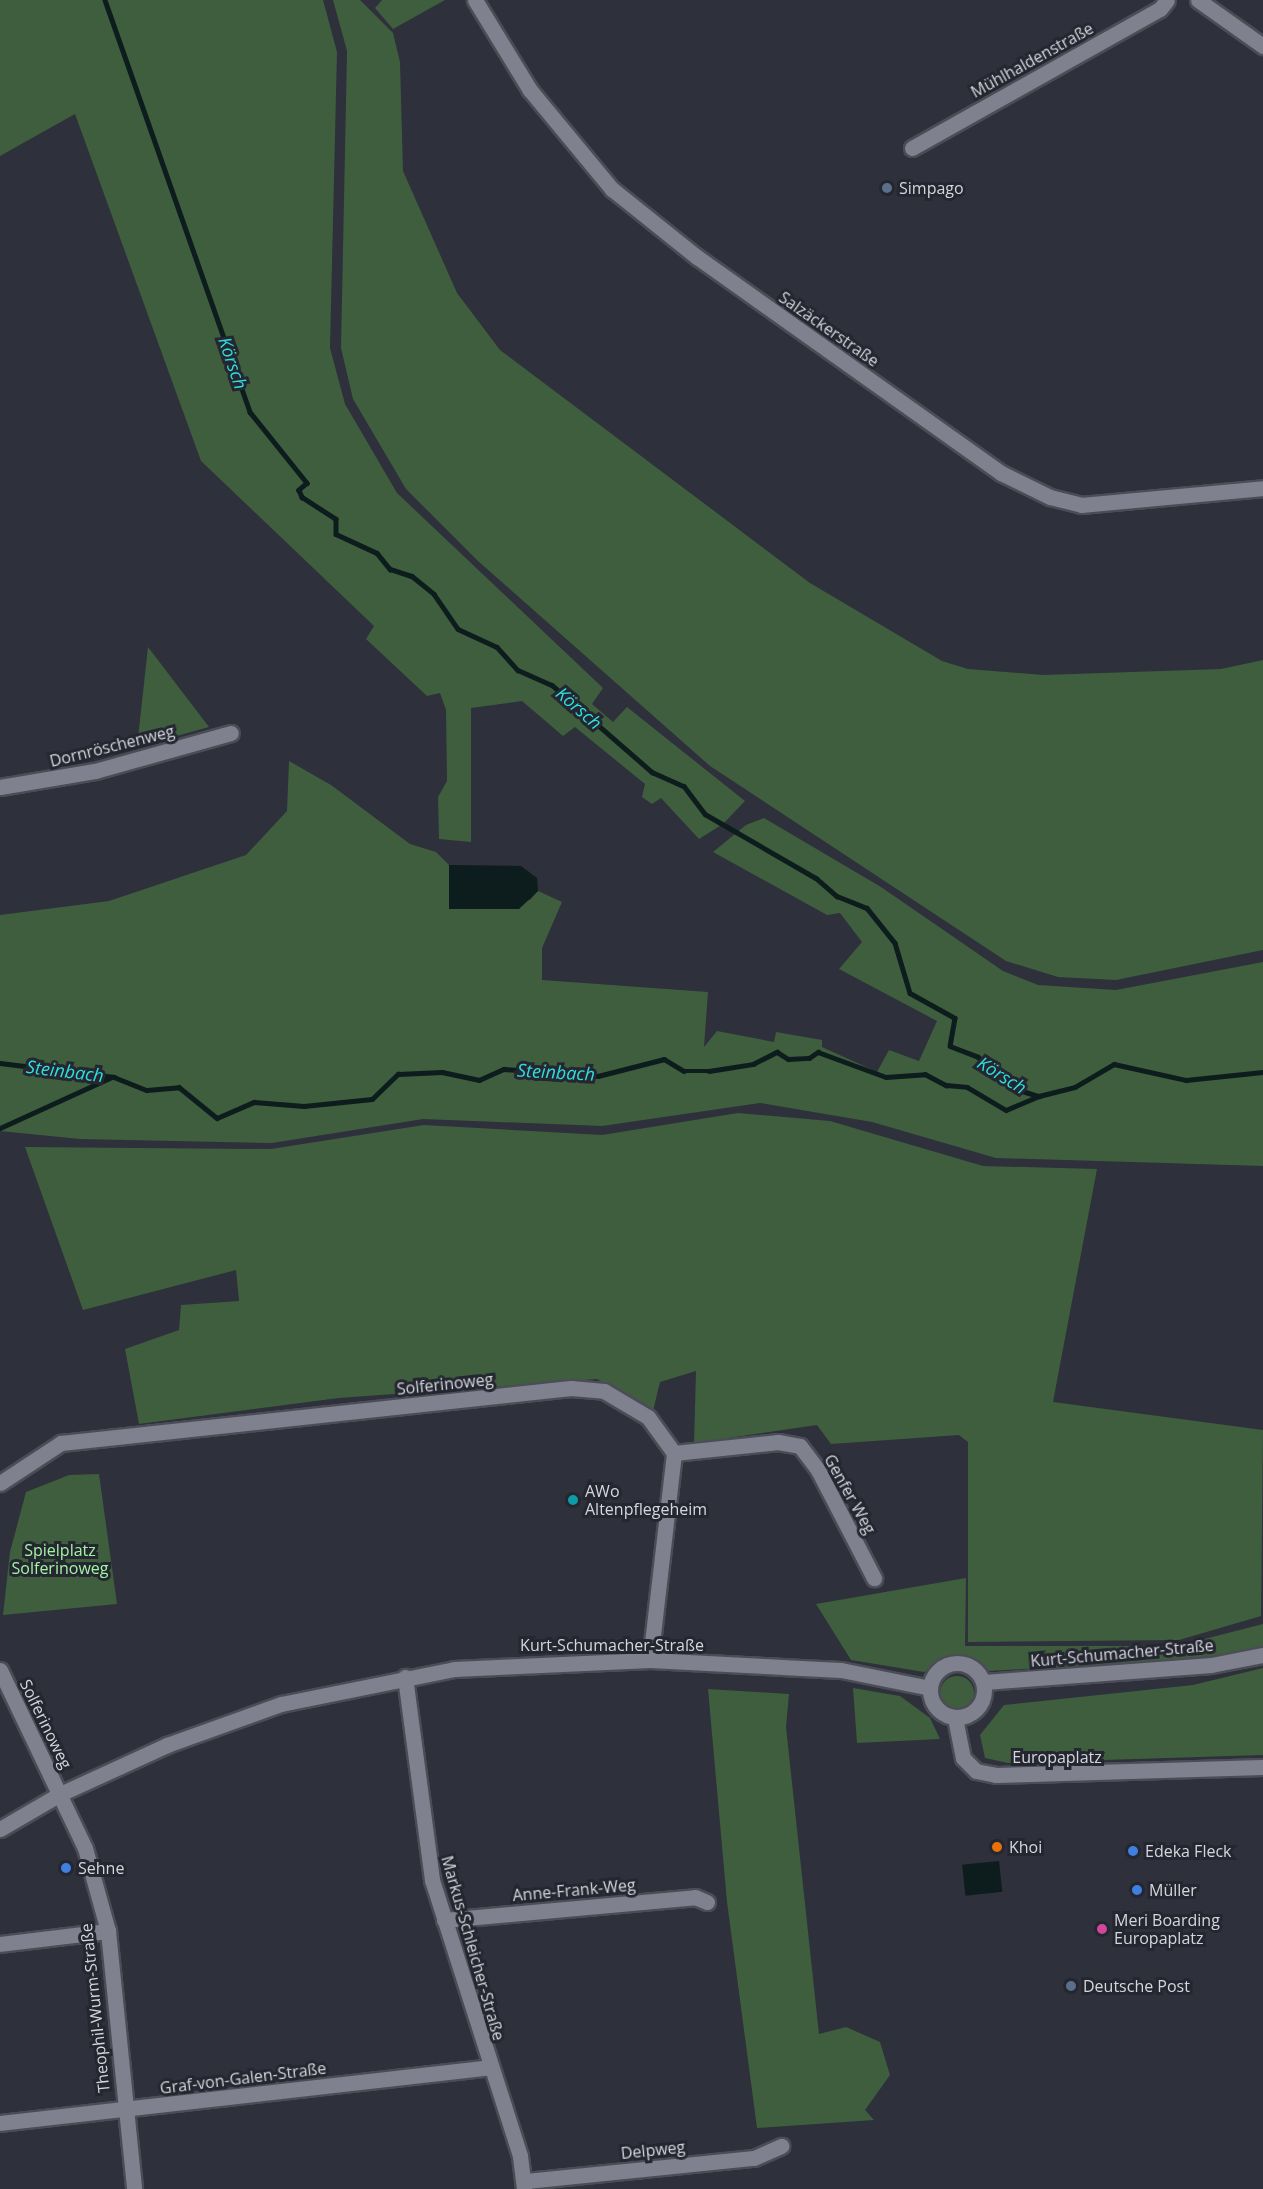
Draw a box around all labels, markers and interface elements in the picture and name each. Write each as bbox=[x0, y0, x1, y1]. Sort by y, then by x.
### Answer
street label: Mühlhaldenstraße bbox=[967, 18, 1097, 102]
place label: Simpago bbox=[899, 178, 964, 198]
marker: Simpago bbox=[880, 181, 894, 195]
street label: Salzäckerstraße bbox=[775, 287, 883, 371]
water label: Körsch bbox=[214, 334, 252, 392]
water label: Körsch bbox=[552, 682, 606, 734]
street label: Dornröschenweg bbox=[48, 721, 176, 771]
water label: Körsch bbox=[974, 1052, 1030, 1098]
water label: Steinbach bbox=[25, 1056, 105, 1086]
water label: Steinbach bbox=[516, 1059, 596, 1085]
street label: Solferinoweg bbox=[396, 1369, 494, 1399]
street label: Genfer Weg bbox=[820, 1451, 880, 1537]
place label: AWo Altenpflegeheim bbox=[585, 1481, 707, 1519]
marker: AWo Altenpflegeheim bbox=[566, 1493, 580, 1507]
park label: Spielplatz Solferinoweg bbox=[12, 1540, 108, 1578]
street label: Kurt-Schumacher-Straße bbox=[520, 1635, 704, 1655]
street label: Kurt-Schumacher-Straße bbox=[1030, 1635, 1214, 1671]
street label: Solferinoweg bbox=[16, 1676, 76, 1772]
street label: Europaplatz bbox=[1012, 1747, 1102, 1767]
place label: Khoi bbox=[1009, 1837, 1042, 1857]
marker: Khoi bbox=[990, 1840, 1004, 1854]
place label: Edeka Fleck bbox=[1145, 1841, 1231, 1861]
marker: Edeka Fleck bbox=[1126, 1844, 1140, 1858]
street label: Markus-Schleicher-Straße bbox=[437, 1853, 509, 2043]
place label: Sehne bbox=[78, 1858, 124, 1878]
marker: Sehne bbox=[59, 1861, 73, 1875]
street label: Anne-Frank-Weg bbox=[512, 1875, 636, 1905]
place label: Müller bbox=[1149, 1880, 1197, 1900]
marker: Müller bbox=[1130, 1883, 1144, 1897]
place label: Meri Boarding Europaplatz bbox=[1114, 1910, 1220, 1948]
street label: Theophil-Wurm-Straße bbox=[77, 1922, 113, 2094]
marker: Meri Boarding Europaplatz bbox=[1095, 1922, 1109, 1936]
place label: Deutsche Post bbox=[1083, 1976, 1190, 1996]
marker: Deutsche Post bbox=[1064, 1979, 1078, 1993]
street label: Graf-von-Galen-Straße bbox=[159, 2058, 327, 2098]
street label: Delpweg bbox=[620, 2137, 686, 2163]

